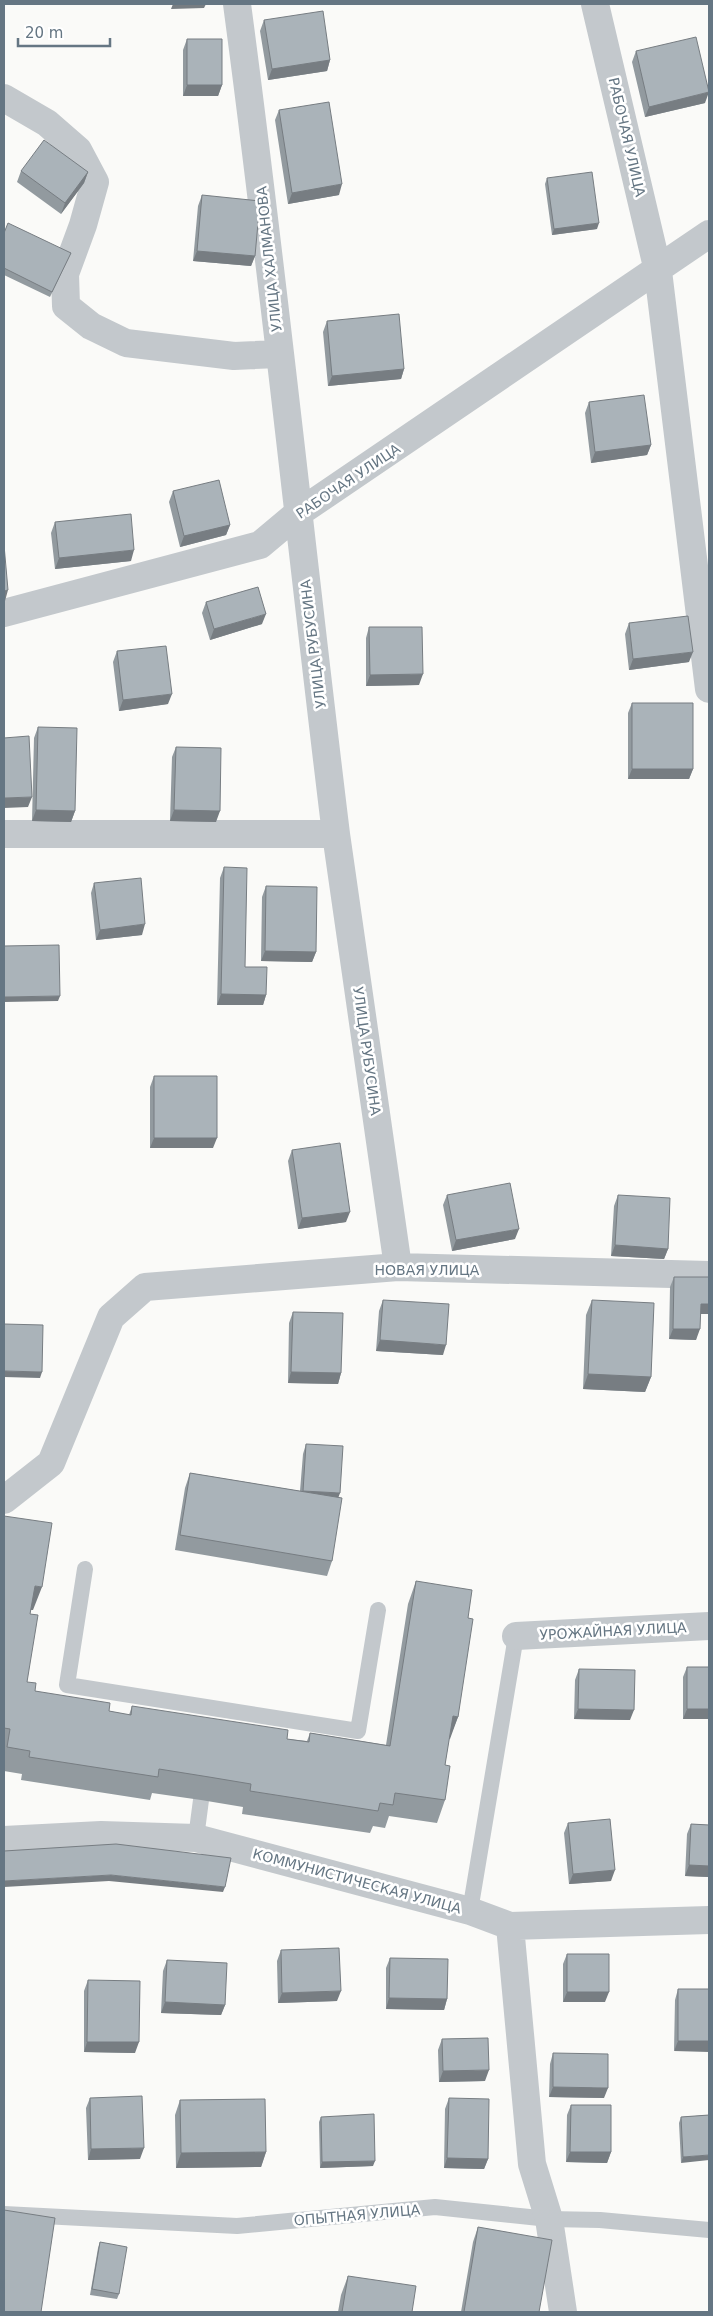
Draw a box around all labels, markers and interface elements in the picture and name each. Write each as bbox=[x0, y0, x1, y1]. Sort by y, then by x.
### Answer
scale bar bbox=[18, 15, 110, 47]
text: 20 m bbox=[25, 24, 63, 42]
street label: РАБОЧАЯ УЛИЦА bbox=[605, 76, 649, 199]
street label: УЛИЦА ХАЛМАНОВА bbox=[253, 185, 285, 333]
street label: РАБОЧАЯ УЛИЦА bbox=[293, 440, 403, 522]
street label: УЛИЦА РУБУСИНА bbox=[297, 578, 329, 709]
street label: УЛИЦА РУБУСИНА bbox=[350, 986, 384, 1117]
street label: НОВАЯ УЛИЦА bbox=[375, 1262, 480, 1278]
street label: УРОЖАЙНАЯ УЛИЦА bbox=[539, 1618, 687, 1643]
street label: КОММУНИСТИЧЕСКАЯ УЛИЦА bbox=[251, 1845, 463, 1917]
street label: ОПЫТНАЯ УЛИЦА bbox=[293, 2201, 421, 2228]

